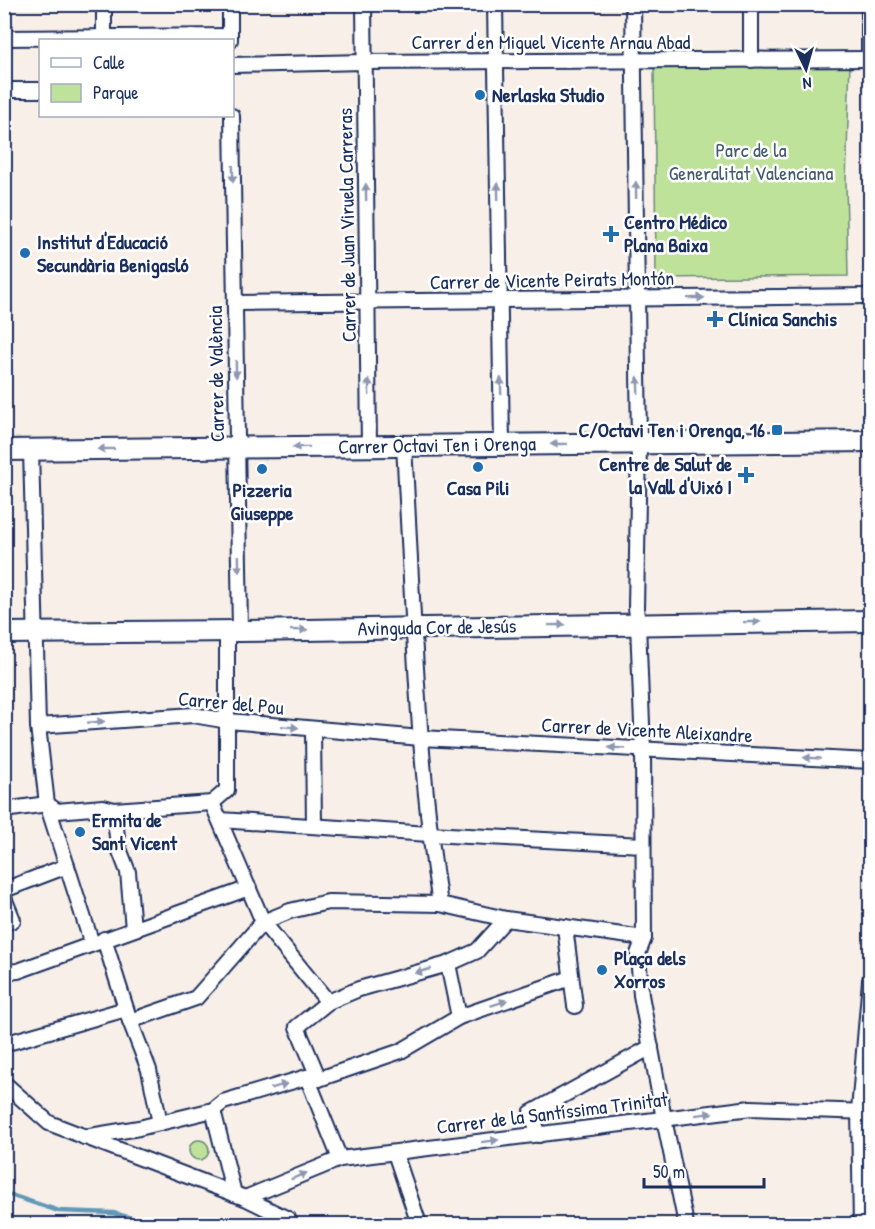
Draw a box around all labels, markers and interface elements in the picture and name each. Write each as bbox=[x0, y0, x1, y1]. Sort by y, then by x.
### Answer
street label: Carrer d'en Miguel Vicente Arnau Abad bbox=[412, 28, 691, 55]
legend bbox=[39, 39, 234, 117]
north arrow bbox=[776, 39, 836, 99]
text: Calle bbox=[93, 50, 125, 75]
text: N bbox=[802, 73, 813, 95]
text: Parque bbox=[93, 80, 138, 105]
place label: Nerlaska Studio bbox=[492, 81, 604, 108]
marker: Nerlaska Studio bbox=[473, 88, 487, 102]
street label: Carrer de Juan Viruela Carreras bbox=[331, 107, 362, 342]
park label: Parc de la Generalitat Valenciana bbox=[669, 136, 833, 186]
one-way arrow bbox=[228, 164, 237, 183]
one-way arrow bbox=[631, 180, 641, 199]
one-way arrow bbox=[493, 181, 503, 200]
one-way arrow bbox=[361, 183, 371, 202]
place label: Centro Médico Plana Baixa bbox=[624, 208, 727, 258]
marker: Centro Médico Plana Baixa bbox=[602, 225, 620, 243]
place label: Institut d'Educació Secundària Benigasló bbox=[37, 228, 189, 279]
marker: Institut d'Educació Secundària Benigasló bbox=[18, 246, 32, 260]
street label: Carrer de Vicente Peirats Montón bbox=[430, 264, 674, 295]
one-way arrow bbox=[686, 293, 705, 303]
street label: Carrer de València bbox=[201, 305, 230, 442]
place label: Clínica Sanchis bbox=[728, 305, 837, 332]
marker: Clínica Sanchis bbox=[706, 310, 724, 328]
one-way arrow bbox=[231, 359, 241, 378]
one-way arrow bbox=[633, 375, 643, 394]
one-way arrow bbox=[496, 376, 506, 395]
one-way arrow bbox=[364, 378, 373, 397]
place label: C/Octavi Ten i Orenga, 16 bbox=[578, 416, 765, 444]
marker: C/Octavi Ten i Orenga, 16 bbox=[770, 423, 784, 437]
street label: Carrer Octavi Ten i Orenga bbox=[338, 429, 536, 460]
one-way arrow bbox=[550, 439, 569, 449]
one-way arrow bbox=[292, 442, 311, 451]
one-way arrow bbox=[97, 444, 116, 453]
place label: Centre de Salut de la Vall d'Uixó I bbox=[599, 450, 732, 500]
marker: Casa Pili bbox=[471, 460, 485, 474]
marker: Pizzeria Giuseppe bbox=[255, 462, 269, 476]
marker: Centre de Salut de la Vall d'Uixó I bbox=[737, 466, 755, 484]
place label: Casa Pili bbox=[447, 474, 509, 501]
place label: Pizzeria Giuseppe bbox=[231, 476, 293, 527]
one-way arrow bbox=[234, 554, 244, 573]
street label: Avinguda Cor de Jesús bbox=[357, 612, 517, 641]
one-way arrow bbox=[742, 617, 761, 627]
one-way arrow bbox=[547, 620, 566, 630]
one-way arrow bbox=[289, 625, 308, 634]
street label: Carrer del Pou bbox=[177, 684, 285, 721]
street label: Carrer de Vicente Aleixandre bbox=[541, 710, 753, 749]
one-way arrow bbox=[86, 717, 105, 727]
one-way arrow bbox=[280, 722, 299, 732]
one-way arrow bbox=[608, 743, 627, 753]
one-way arrow bbox=[803, 754, 822, 763]
place label: Ermita de Sant Vicent bbox=[92, 806, 178, 856]
marker: Ermita de Sant Vicent bbox=[73, 825, 87, 839]
place label: Plaça dels Xorros bbox=[614, 944, 686, 994]
marker: Plaça dels Xorros bbox=[595, 963, 609, 977]
one-way arrow bbox=[414, 967, 432, 976]
one-way arrow bbox=[490, 998, 508, 1007]
one-way arrow bbox=[270, 1081, 288, 1090]
street label: Carrer de la Santíssima Trinitat bbox=[435, 1085, 670, 1140]
one-way arrow bbox=[695, 1109, 714, 1119]
one-way arrow bbox=[480, 1136, 499, 1145]
scale bar bbox=[644, 1151, 764, 1189]
text: 50 m bbox=[653, 1159, 685, 1184]
one-way arrow bbox=[290, 1171, 308, 1180]

